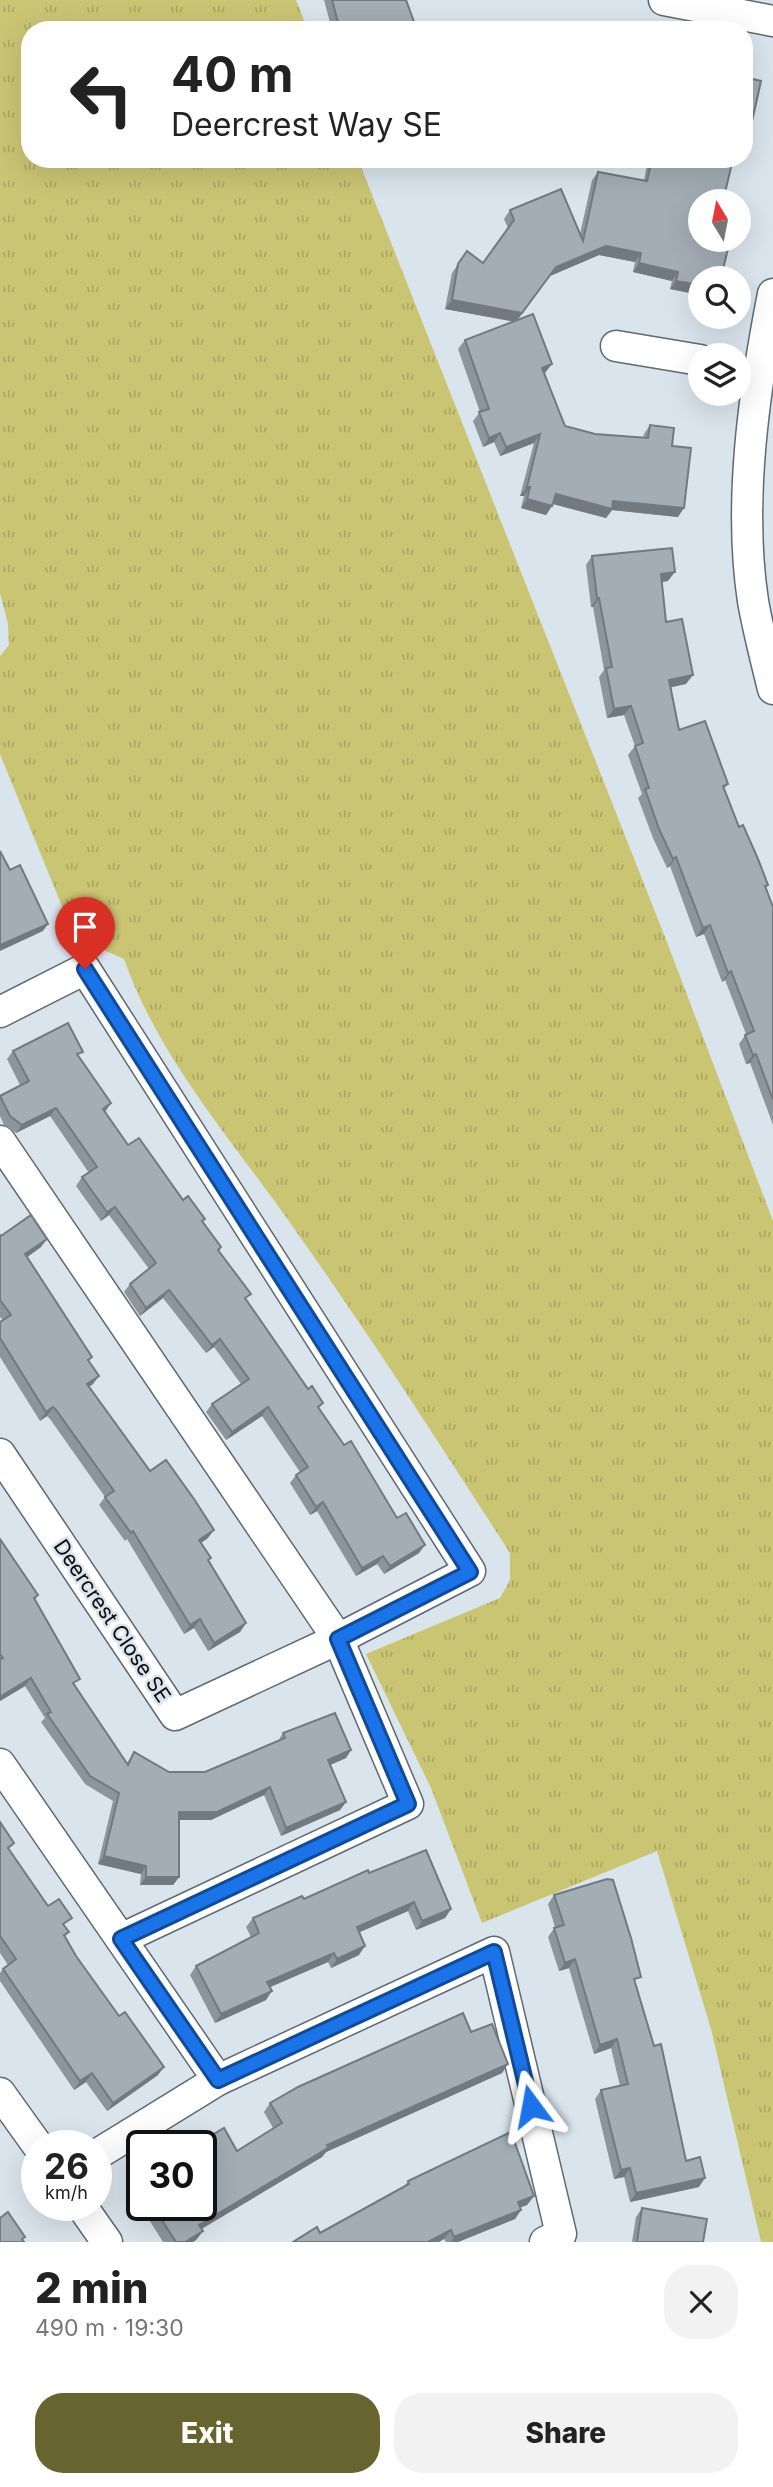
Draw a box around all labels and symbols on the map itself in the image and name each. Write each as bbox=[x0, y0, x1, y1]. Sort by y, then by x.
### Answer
north arrow bbox=[688, 189, 751, 252]
pin bbox=[55, 897, 115, 969]
street label: Deercrest Close SE bbox=[49, 1534, 176, 1707]
position arrow bbox=[494, 2069, 568, 2143]
speed limit sign: 30 bbox=[126, 2130, 217, 2221]

